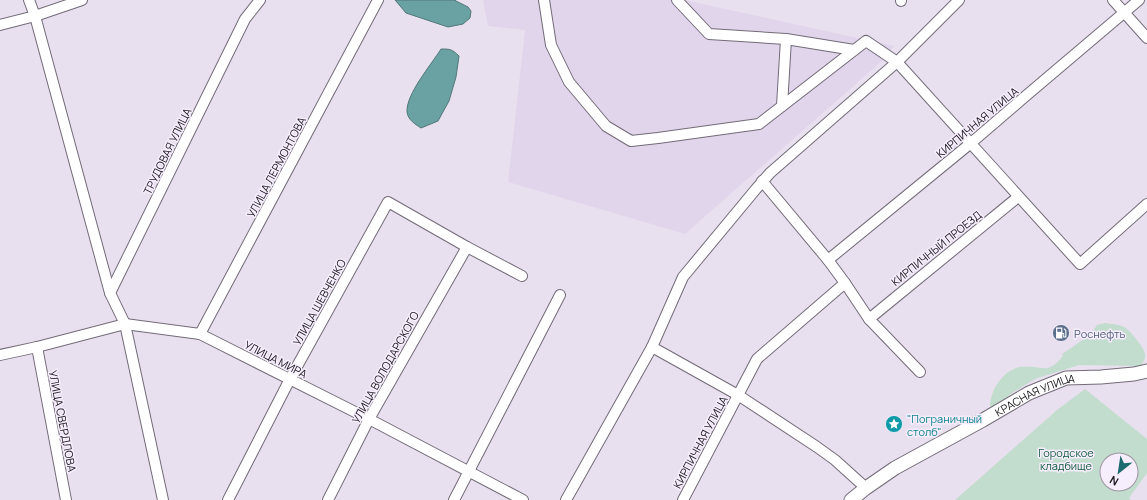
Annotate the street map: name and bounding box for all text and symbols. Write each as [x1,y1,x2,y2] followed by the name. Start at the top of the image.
[933,83,1021,161] street label: КИРПИЧНАЯ УЛИЦА
[140,105,194,197] street label: ТРУДОВАЯ УЛИЦА
[243,114,309,220] street label: УЛИЦА ЛЕРМОНТОВА
[888,207,984,289] street label: КИРПИЧНЫЙ ПРОЕЗД
[289,256,349,348] street label: УЛИЦА ШЕВЧЕНКО
[348,308,422,426] street label: УЛИЦА ВОЛОДАРСКОГО
[1051,323,1071,343] fuel station icon: Роснефть
[1074,326,1126,341] place label: Роснефть
[242,337,310,381] street label: УЛИЦА МИРА
[46,369,80,473] street label: УЛИЦА СВЕРДЛОВА
[992,370,1075,419] street label: КРАСНАЯ УЛИЦА
[669,393,731,491] street label: КИРПИЧНАЯ УЛИЦА
[907,411,982,439] place label: "Пограничный столб"
[884,414,904,434] place icon: "Пограничный столб"
[1038,445,1094,473] park label: Городское кладбище
[1099,452,1139,492] north arrow
[1106,473,1121,490] text: N

